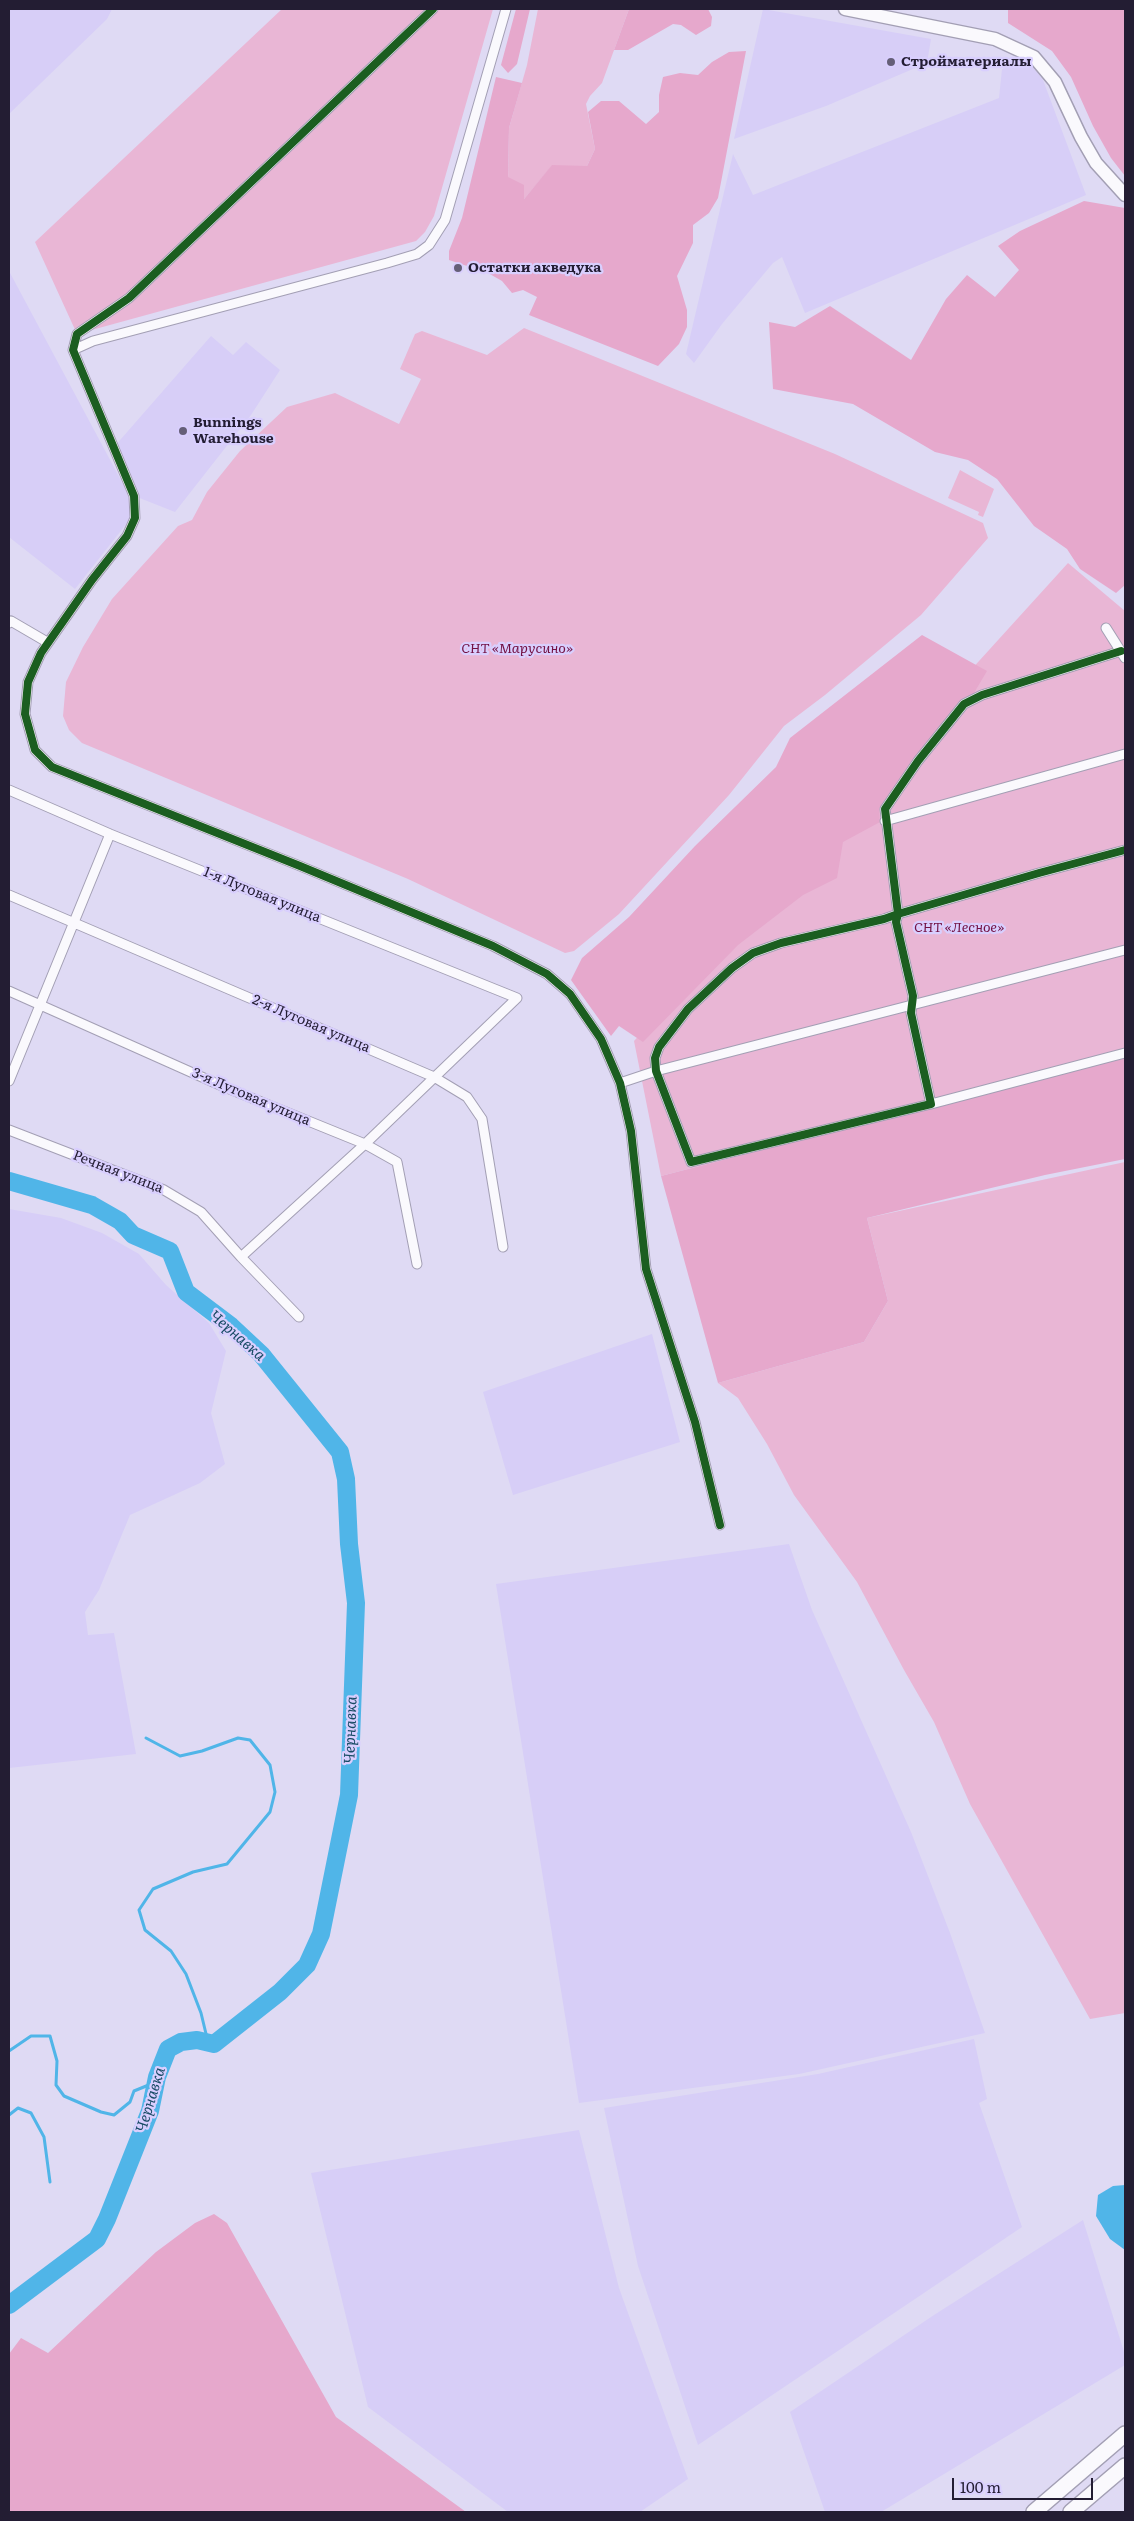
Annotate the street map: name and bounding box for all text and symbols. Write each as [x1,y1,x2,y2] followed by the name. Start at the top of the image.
[901,54,1031,70] place label: Стройматериалы
[885,56,897,68] marker: Стройматериалы
[468,260,601,276] place label: Остатки акведука
[452,262,464,274] marker: Остатки акведука
[193,415,274,448] place label: Bunnings Warehouse
[177,425,189,437] marker: Bunnings Warehouse
[461,641,573,657] park label: СНТ «Марусино»
[201,864,323,926] street label: 1-я Луговая улица
[914,920,1004,936] park label: СНТ «Лесное»
[250,992,372,1056] street label: 2-я Луговая улица
[189,1064,313,1130] street label: 3-я Луговая улица
[70,1147,166,1197] street label: Речная улица
[206,1307,268,1365] water label: Чернавка
[341,1696,361,1764] water label: Чернавка
[133,2065,169,2135] water label: Чернавка
[954,2468,1095,2500] scale bar
[960,2475,1001,2498] text: 100 m

